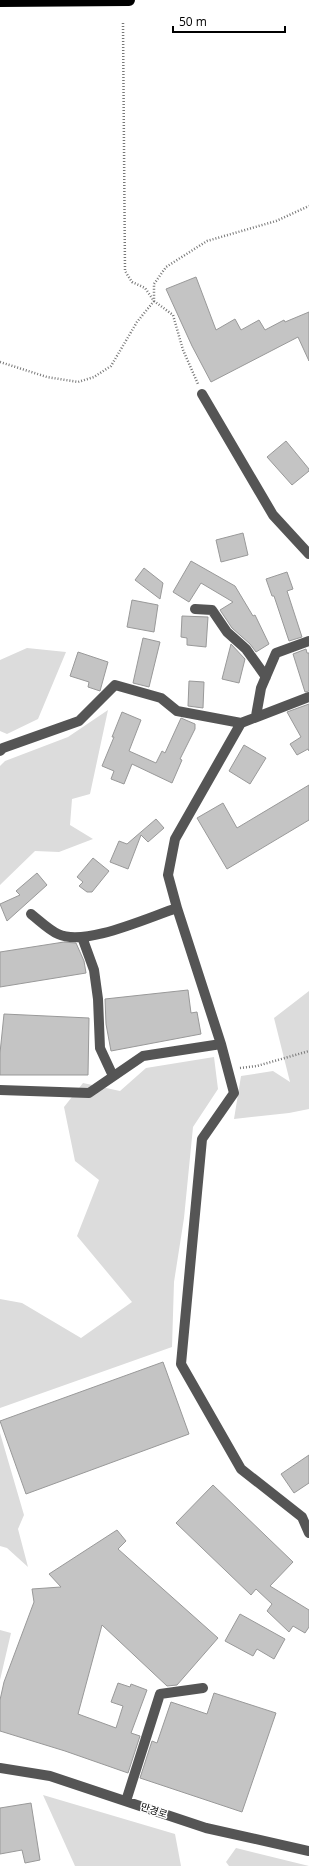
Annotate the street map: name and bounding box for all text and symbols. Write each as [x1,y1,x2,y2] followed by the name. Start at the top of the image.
[173,8,285,34] scale bar
[179,13,207,30] text: 50 m
[139,1799,169,1821] street label: 만경로

